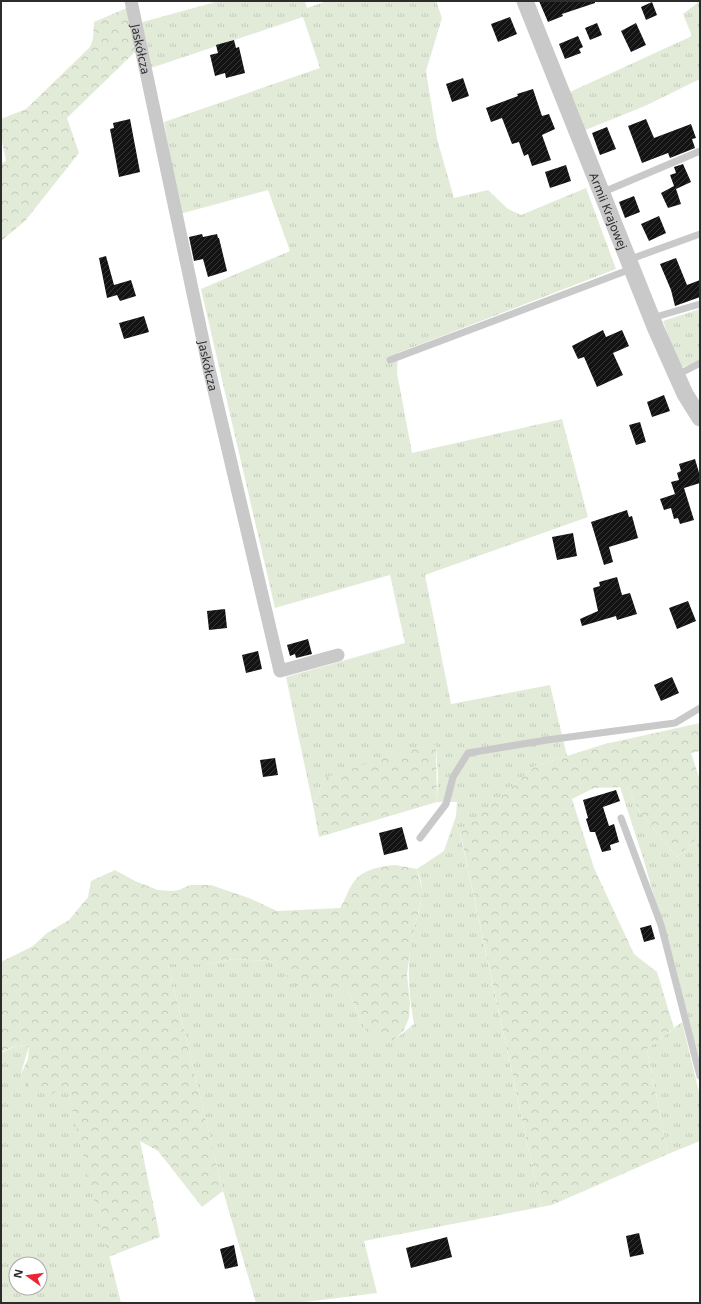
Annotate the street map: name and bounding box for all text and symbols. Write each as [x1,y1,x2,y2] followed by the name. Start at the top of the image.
[127,21,155,75] street label: Jaskółcza
[586,170,632,252] street label: Armii Krajowej
[195,338,222,393] street label: Jaskółcza
[8,1256,48,1296] north arrow
[9,1267,26,1280] text: N

